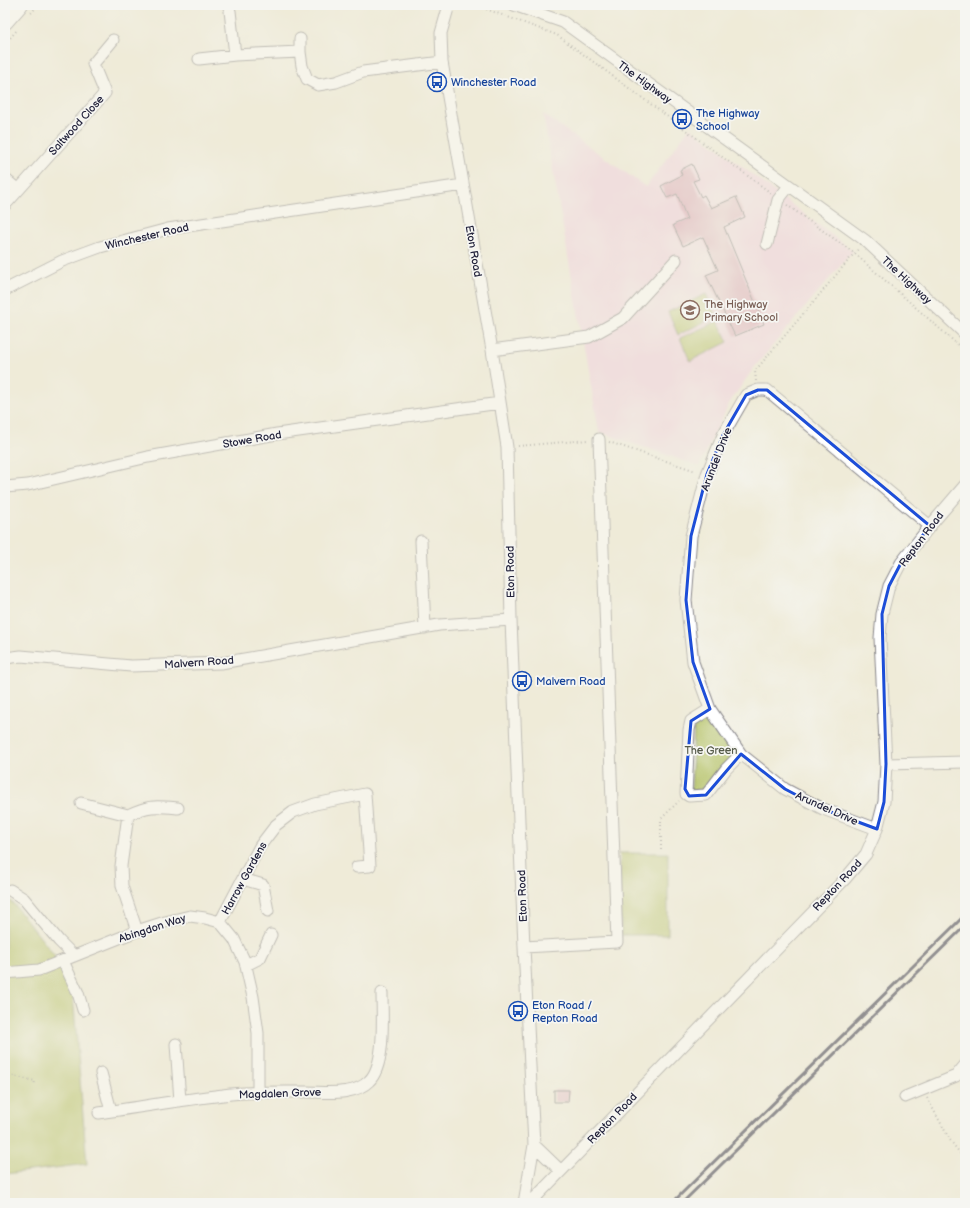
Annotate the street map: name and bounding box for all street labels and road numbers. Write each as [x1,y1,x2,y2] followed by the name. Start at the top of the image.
[615,59,674,106] street label: The Highway
[46,92,107,158] street label: Saltwood Close
[104,221,190,252] street label: Winchester Road
[463,224,484,278] street label: Eton Road
[879,254,934,307] street label: The Highway
[698,425,735,493] street label: Arundel Drive
[222,428,282,451] street label: Stowe Road
[896,509,946,569] street label: Repton Road
[504,546,517,598] street label: Eton Road
[164,654,234,671] street label: Malvern Road
[793,789,861,828] street label: Arundel Drive
[219,839,270,917] street label: Harrow Gardens
[810,857,865,914] street label: Repton Road
[515,870,530,922] street label: Eton Road
[117,911,187,945] street label: Abingdon Way
[239,1086,322,1101] street label: Magdalen Grove
[585,1090,640,1146] street label: Repton Road

